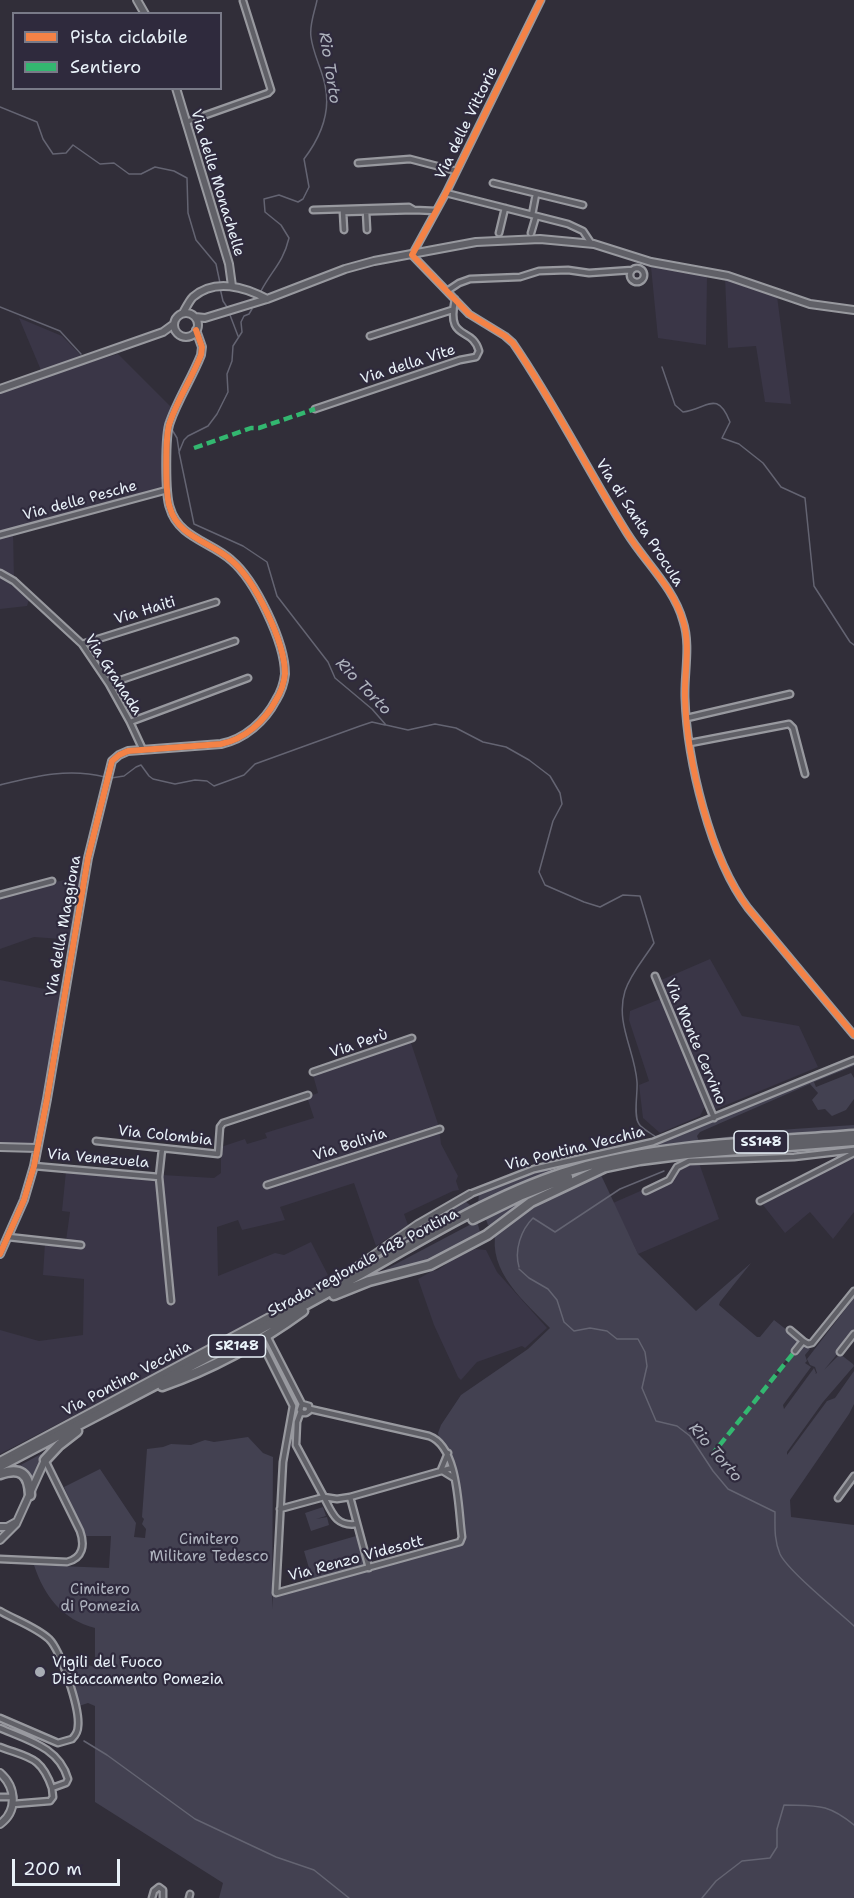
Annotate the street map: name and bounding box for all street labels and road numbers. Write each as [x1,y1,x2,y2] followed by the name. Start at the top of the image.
[432,64,502,182] street label: Via delle Vittorie
[186,107,248,259] street label: Via delle Monachelle
[358,341,458,389] street label: Via della Vite
[591,456,687,590] street label: Via di Santa Procula
[21,477,139,525] street label: Via delle Pesche
[112,593,178,629] street label: Via Haiti
[80,631,146,719] street label: Via Granada
[43,854,85,998] street label: Via della Maggiona
[660,976,730,1108] street label: Via Monte Cervino
[328,1026,390,1062] street label: Via Perù
[117,1122,213,1150] street label: Via Colombia
[503,1123,647,1175] street label: Via Pontina Vecchia
[311,1125,389,1165] street label: Via Bolivia
[734,1131,788,1153] road number: SS148
[46,1146,150,1172] street label: Via Venezuela
[265,1205,461,1321] street label: Strada regionale 148 Pontina
[208,1335,266,1357] road number: SR148
[60,1337,194,1421] street label: Via Pontina Vecchia
[286,1532,426,1586] street label: Via Renzo Videsott

